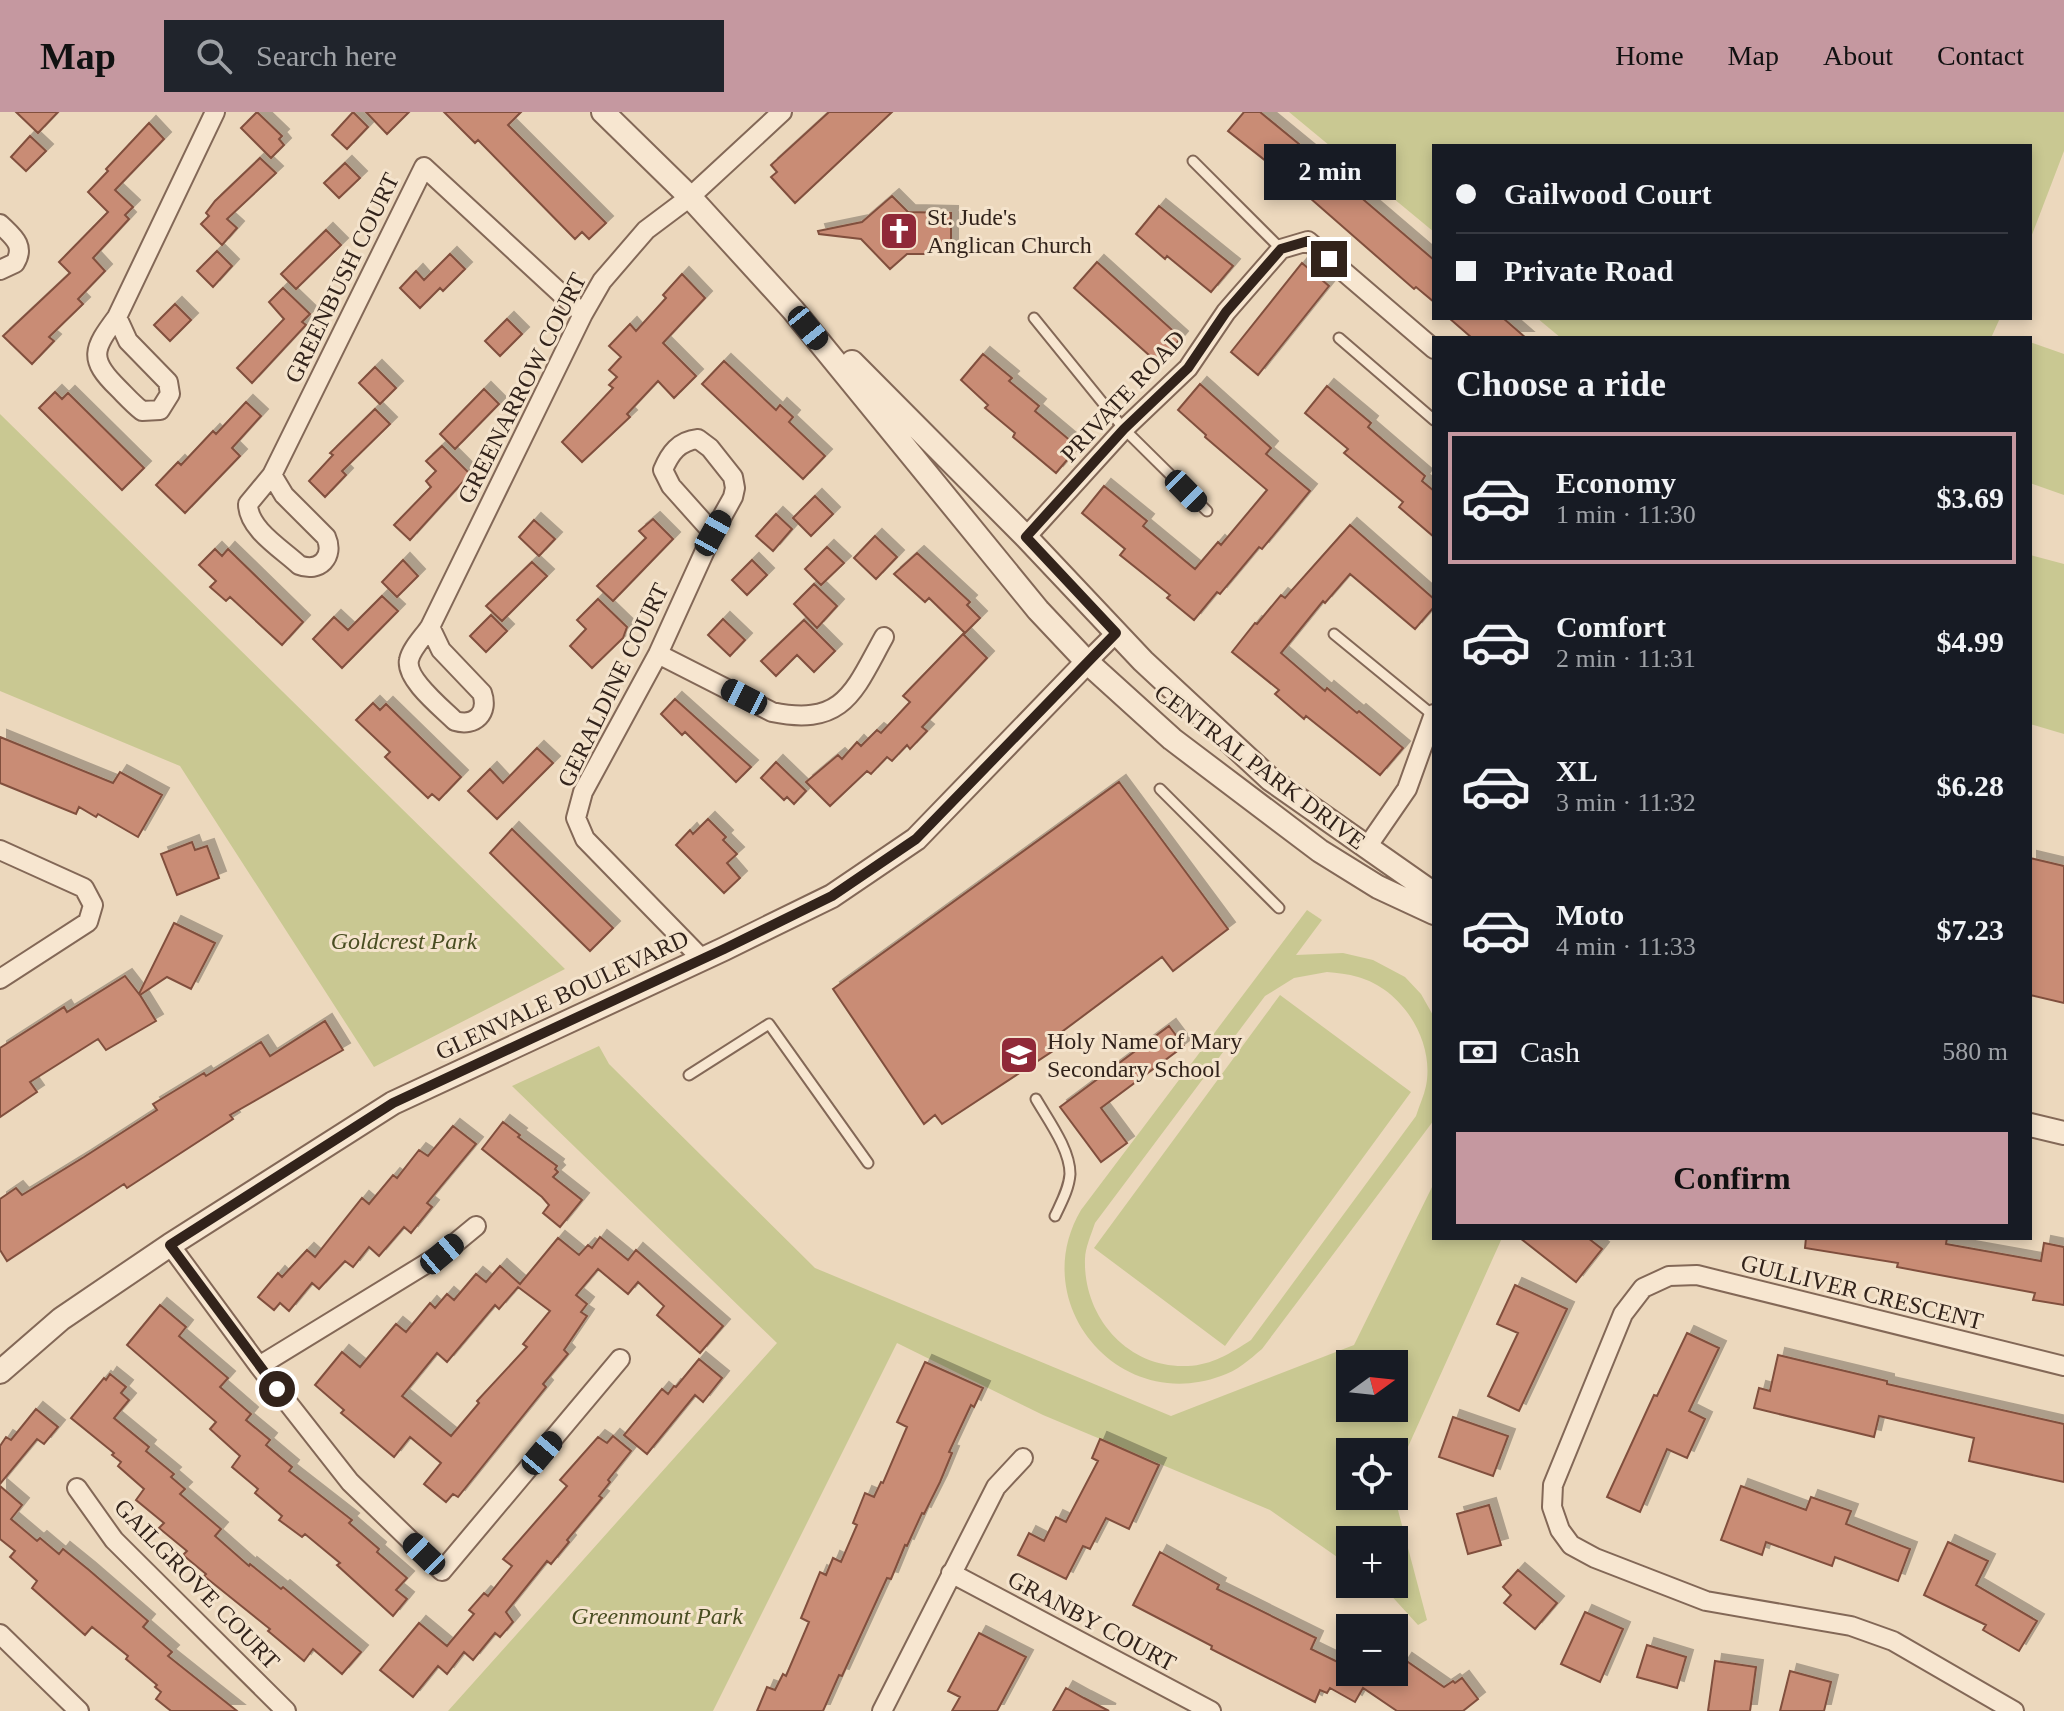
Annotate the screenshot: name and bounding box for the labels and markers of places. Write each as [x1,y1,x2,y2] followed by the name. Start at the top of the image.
[927,204,1092,258] place label: St. Jude's Anglican Church
[878,210,920,252] church icon: St. Jude's Anglican Church
[1047,1028,1242,1082] place label: Holy Name of Mary Secondary School
[998,1034,1040,1076] school or university icon: Holy Name of Mary Secondary School

